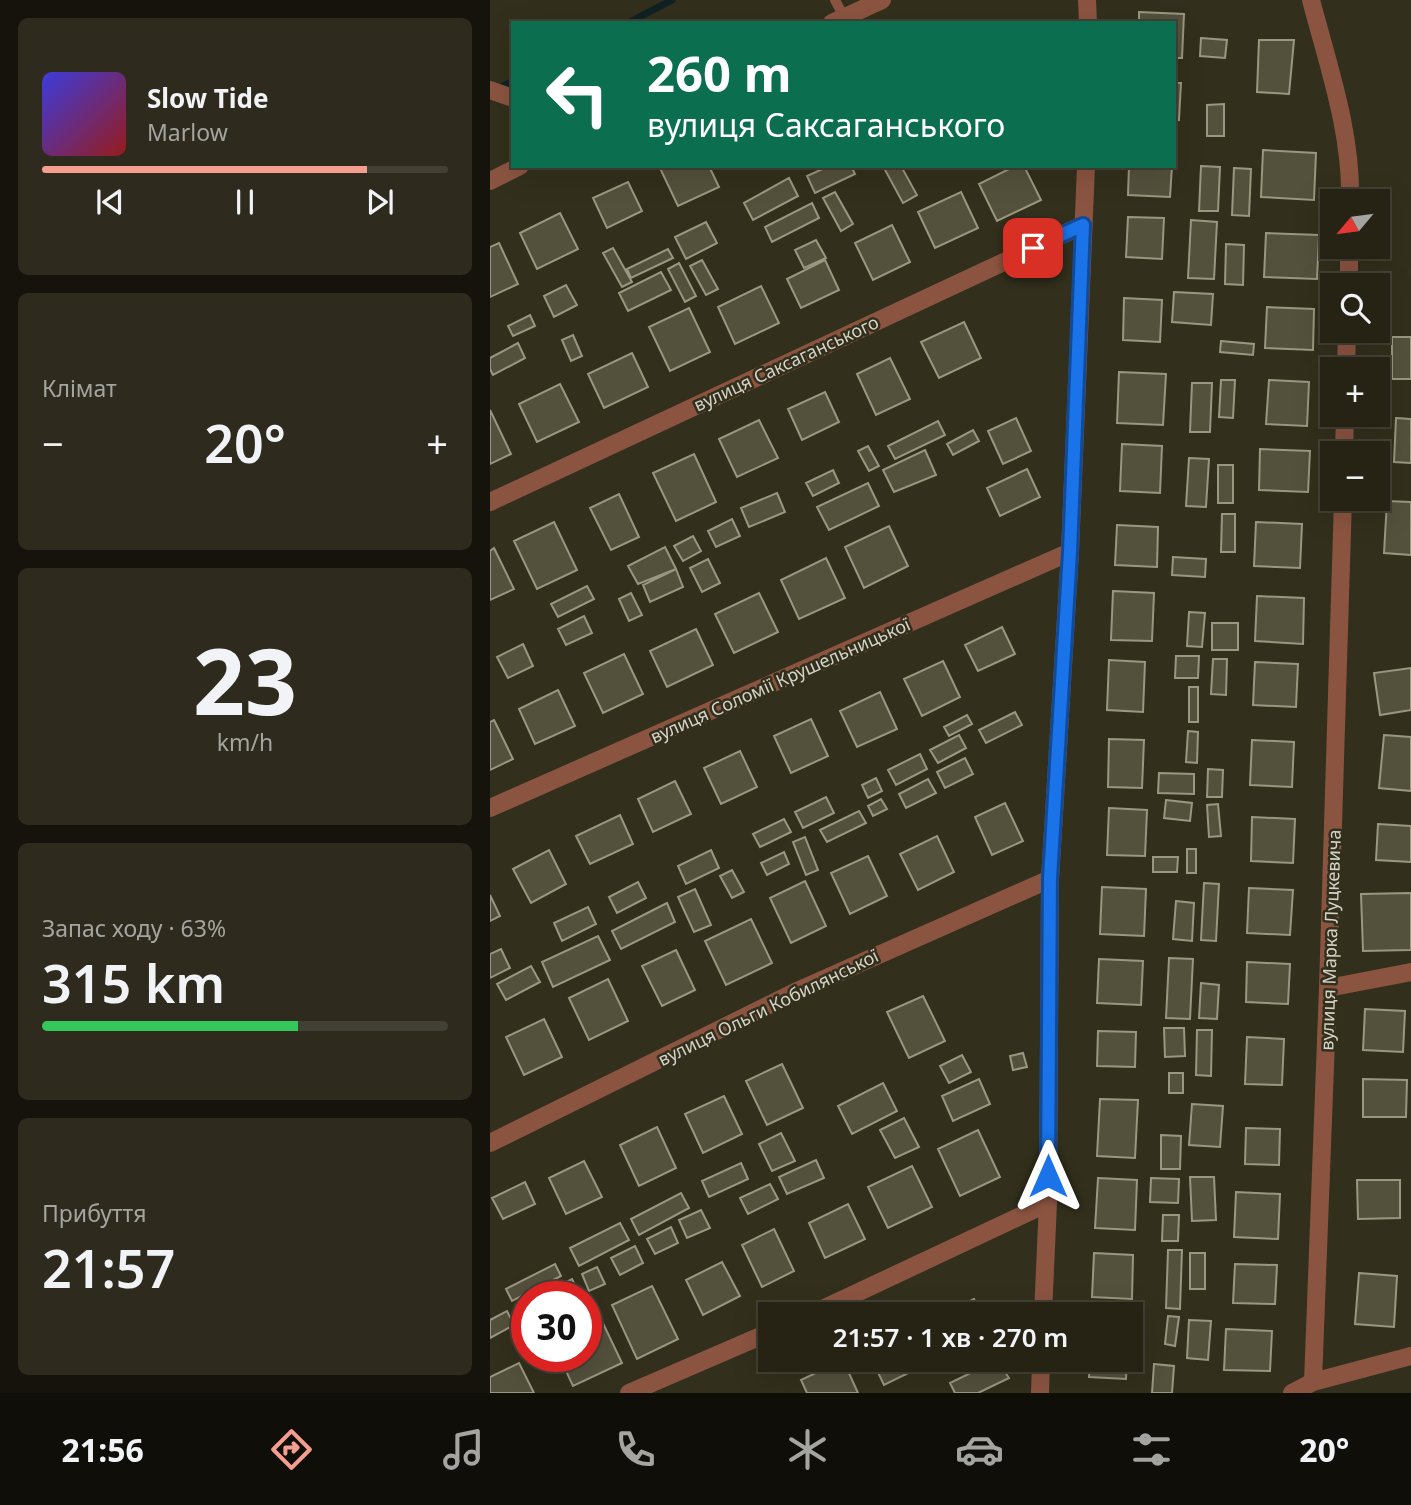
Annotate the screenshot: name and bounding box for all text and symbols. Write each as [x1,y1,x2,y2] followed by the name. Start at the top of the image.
[647,40,792,106] text: 260 m
[532,49,623,140] icon: left
[147,80,269,116] text: Slow Tide
[647,103,1005,146] text: вулиця Саксаганського
[147,116,228,148] text: Marlow
[91,183,129,221] icon: previous
[226,183,264,221] icon: pause
[361,183,399,221] icon: next
[1320,189,1390,259] north arrow
[1320,189,1390,511] map controls
[1003,218,1063,278] pin
[1014,229,1052,267] icon: arrive
[1320,273,1390,343] button: search
[690,310,882,416] street label: вулиця Саксаганського
[1320,357,1390,427] button: +
[42,372,117,404] text: Клімат
[204,407,286,478] text: 20°
[42,417,64,469] text: −
[426,417,448,469] text: +
[1320,441,1390,511] button: −
[646,612,914,748] street label: вулиця Соломії Крушельницької
[193,618,297,742] text: 23
[217,726,273,758] text: km/h
[1314,829,1346,1051] street label: вулиця Марка Луцкевича
[42,912,226,944] text: Запас ходу · 63%
[654,943,883,1071] street label: вулиця Ольги Кобилянської
[42,947,225,1018] text: 315 km
[1011,1139,1085,1213] position arrow
[42,1197,147,1229] text: Прибуття
[42,1232,175,1303] text: 21:57
[511,1281,602,1372] speed limit sign: 30
[833,1319,1068,1355] text: 21:57 · 1 хв · 270 m
[267,1425,316,1474] icon: directions
[439,1425,488,1474] icon: music
[611,1425,660,1474] icon: phone
[783,1425,832,1474] icon: climate
[955,1425,1004,1474] icon: car
[1127,1425,1176,1474] icon: filters
[62,1428,144,1471] text: 21:56
[1299,1428,1349,1471] text: 20°

